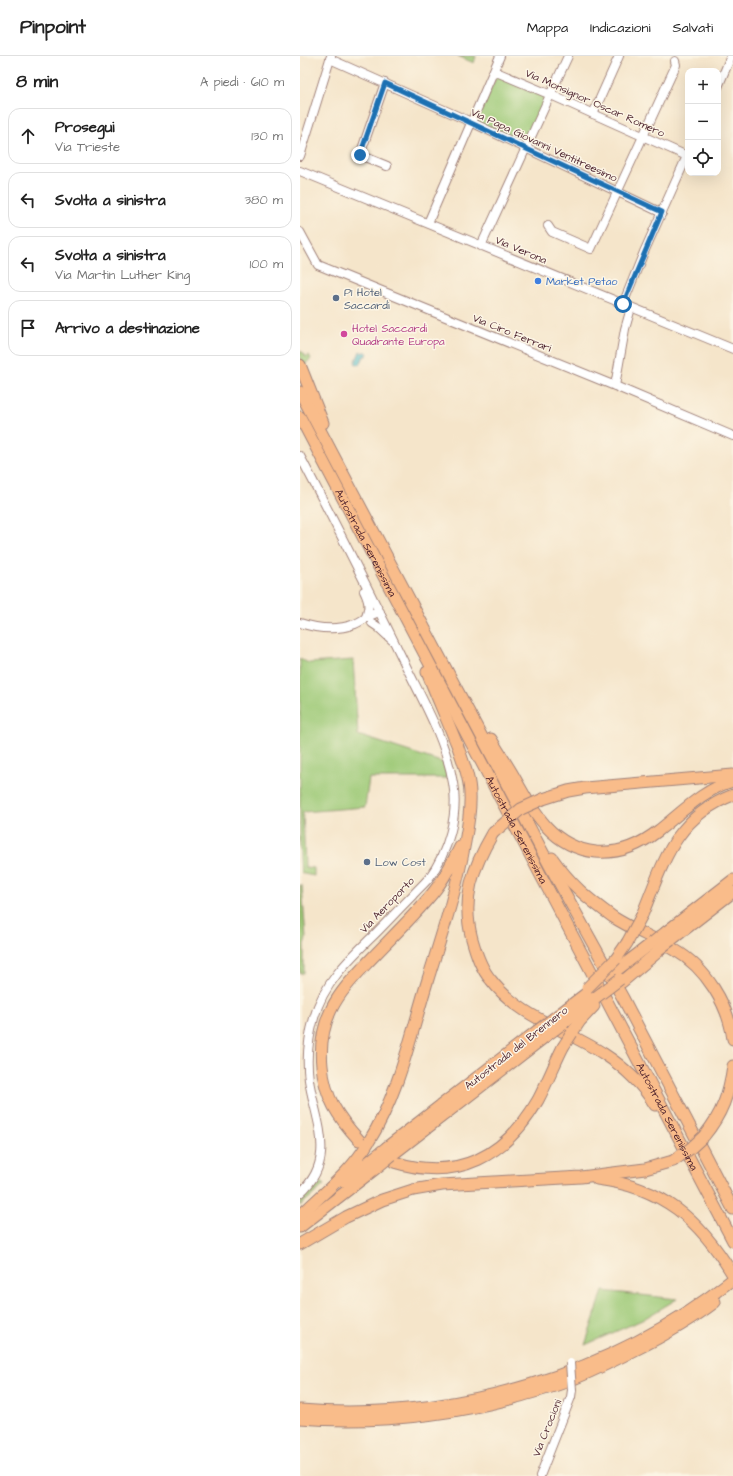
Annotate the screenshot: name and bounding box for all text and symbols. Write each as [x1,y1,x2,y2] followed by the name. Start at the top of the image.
[20,14,86,41] text: Pinpoint
[527,18,568,38] text: Mappa
[590,18,651,38] text: Indicazioni
[673,18,713,38] text: Salvati
[523,65,668,142] street label: Via Monsignor Oscar Romero
[685,68,721,176] map controls
[685,68,721,104] button: +
[16,70,58,94] text: 8 min
[200,73,284,91] text: A piedi · 610 m
[468,104,620,186] street label: Via Papa Giovanni Ventitreesimo
[685,104,721,140] button: −
[55,117,115,138] text: Prosegui
[17,125,39,147] icon: ahead
[251,127,283,145] text: 130 m
[55,138,120,156] text: Via Trieste
[685,140,721,176] button: locate
[351,146,369,164] route end
[17,189,39,211] icon: left
[55,190,166,211] text: Svolta a sinistra
[244,191,283,209] text: 380 m
[493,232,550,268] street label: Via Verona
[55,245,166,266] text: Svolta a sinistra
[17,253,39,275] icon: left
[250,255,283,273] text: 100 m
[55,266,190,284] text: Via Martin Luther King
[546,274,618,289] place label: Market Petao
[533,276,543,286] marker: Market Petao
[344,285,390,313] place label: P1 Hotel Saccardi
[331,293,341,303] marker: P1 Hotel Saccardi
[614,295,632,313] route start
[470,310,554,356] street label: Via Ciro Ferrari
[17,317,39,339] icon: arrive
[55,318,200,339] text: Arrivo a destinazione
[352,321,445,349] place label: Hotel Saccardi Quadrante Europa
[339,329,349,339] marker: Hotel Saccardi Quadrante Europa
[332,486,401,600] street label: Autostrada Serenissima
[482,773,551,886] street label: Autostrada Serenissima
[375,855,427,870] place label: Low Cost
[362,857,372,867] marker: Low Cost
[356,873,418,936] street label: Via Aeroporto
[461,1002,571,1093] street label: Autostrada del Brennero
[633,1060,702,1173] street label: Autostrada Serenissima
[529,1397,565,1459] street label: Via Crocioni

